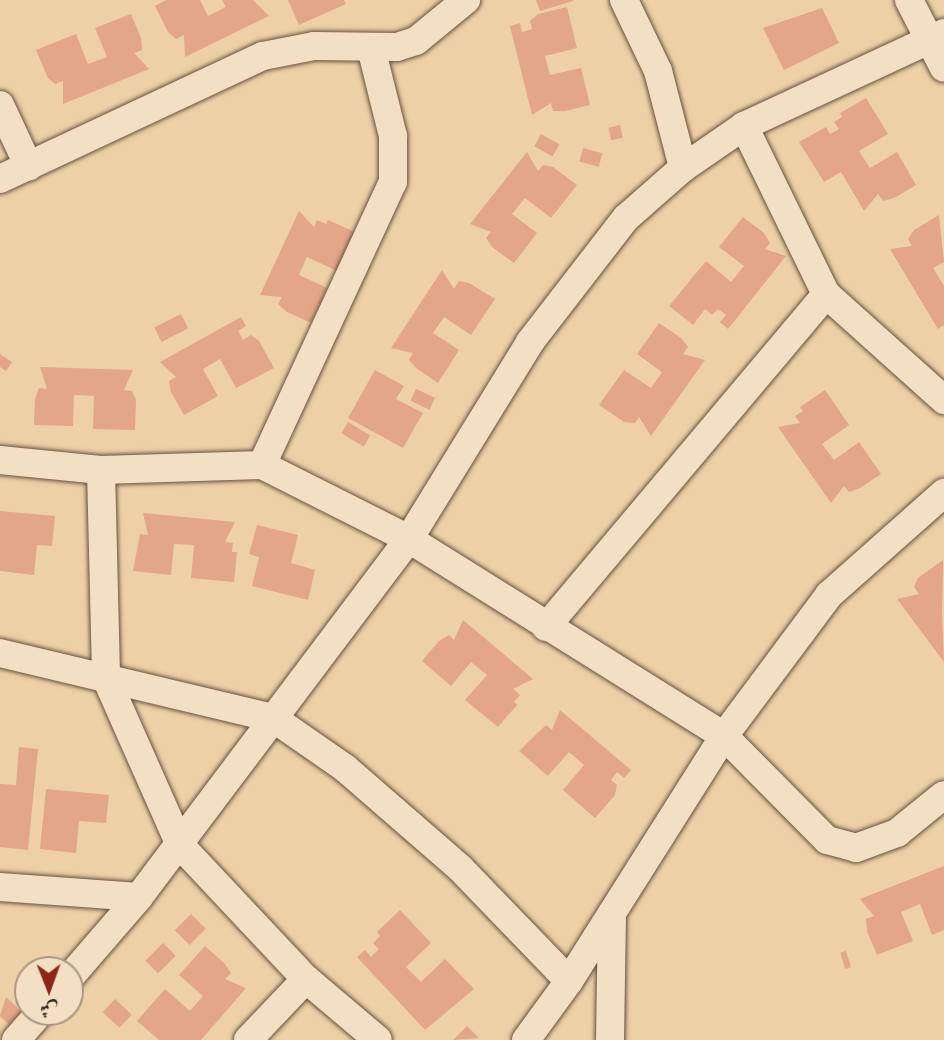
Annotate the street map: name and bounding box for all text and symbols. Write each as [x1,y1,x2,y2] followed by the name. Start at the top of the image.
[14,956,84,1026] north arrow
[40,999,59,1022] text: ش

